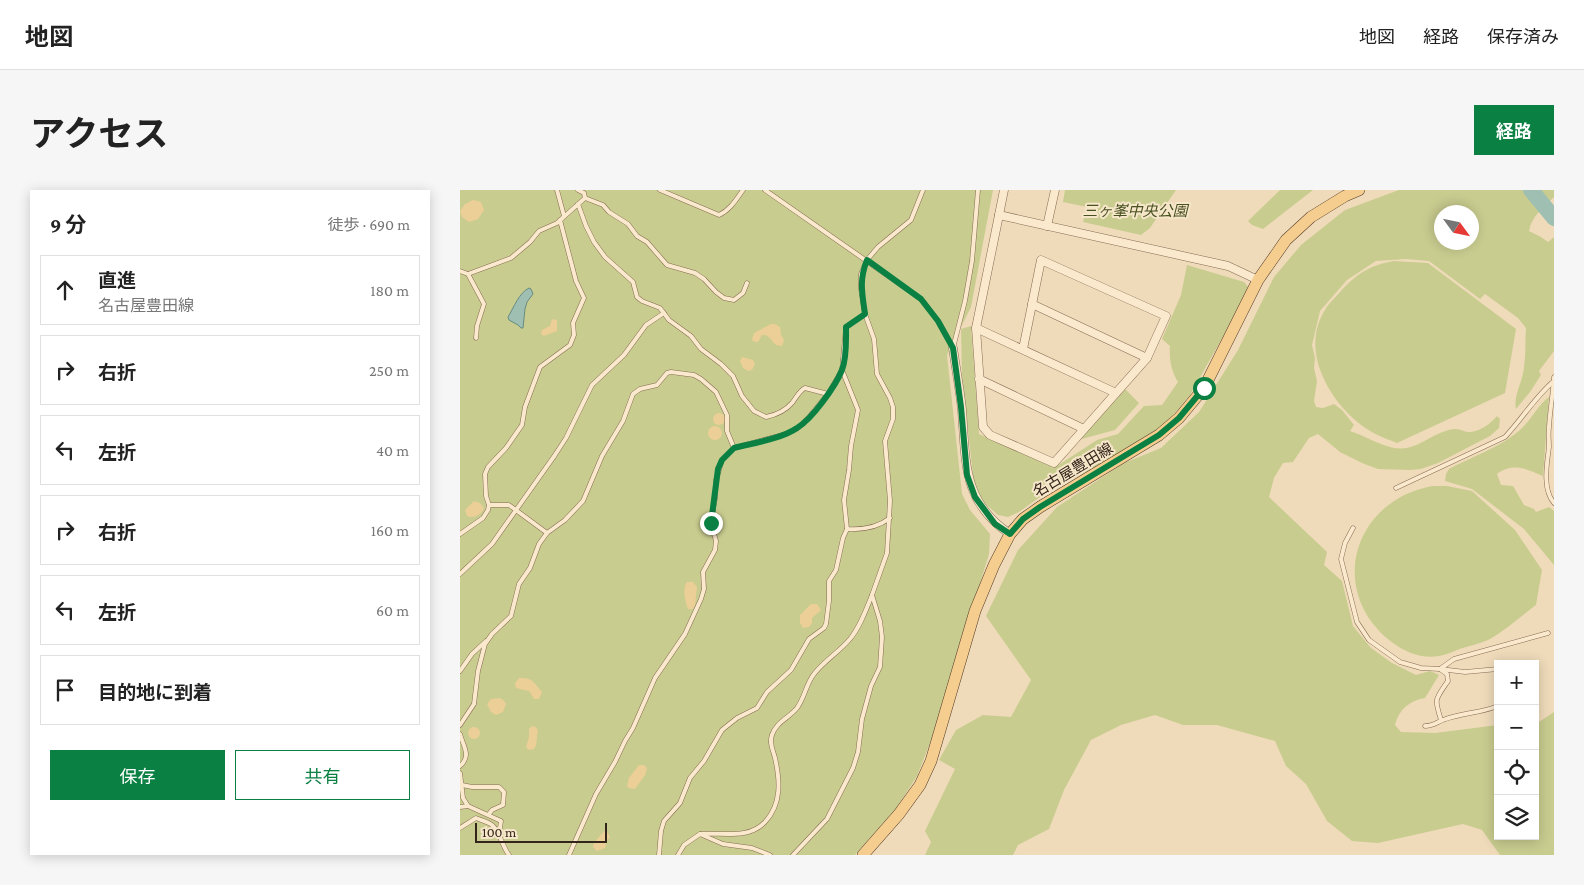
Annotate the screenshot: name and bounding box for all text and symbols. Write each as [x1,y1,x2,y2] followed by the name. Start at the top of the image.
[25,23,73,50] text: 地図
[1359,27,1395,47] text: 地図
[1423,27,1459,47] text: 経路
[1487,27,1559,47] text: 保存済み
[1474,105,1554,155] button: 経路
[30,115,168,154] text: アクセス
[1082,203,1189,219] park label: 三ヶ峯中央公園
[1434,205,1479,250] north arrow
[50,213,87,237] text: 9 分
[327,216,410,233] text: 徒歩 · 690 m
[98,270,136,291] text: 直進
[51,276,79,304] icon: ahead
[370,282,409,299] text: 180 m
[98,297,194,314] text: 名古屋豊田線
[51,356,79,384] icon: right
[98,362,136,383] text: 右折
[369,362,409,379] text: 250 m
[1193,377,1216,400] route start
[51,436,79,464] icon: left
[1030,440,1116,500] street label: 名古屋豊田線
[98,442,136,463] text: 左折
[376,442,409,459] text: 40 m
[700,512,723,535] route end
[51,516,79,544] icon: right
[98,522,136,543] text: 右折
[371,522,409,539] text: 160 m
[51,596,79,624] icon: left
[98,602,136,623] text: 左折
[376,602,409,619] text: 60 m
[1494,660,1539,840] map controls
[1494,660,1539,705] button: +
[51,676,79,704] icon: arrive
[98,682,212,703] text: 目的地に到着
[1494,705,1539,750] button: −
[50,750,225,800] button: 保存
[235,750,410,800] button: 共有
[1494,750,1539,795] button: locate
[1494,795,1539,840] button: layers
[475,820,608,843] scale bar
[482,824,516,840] text: 100 m

